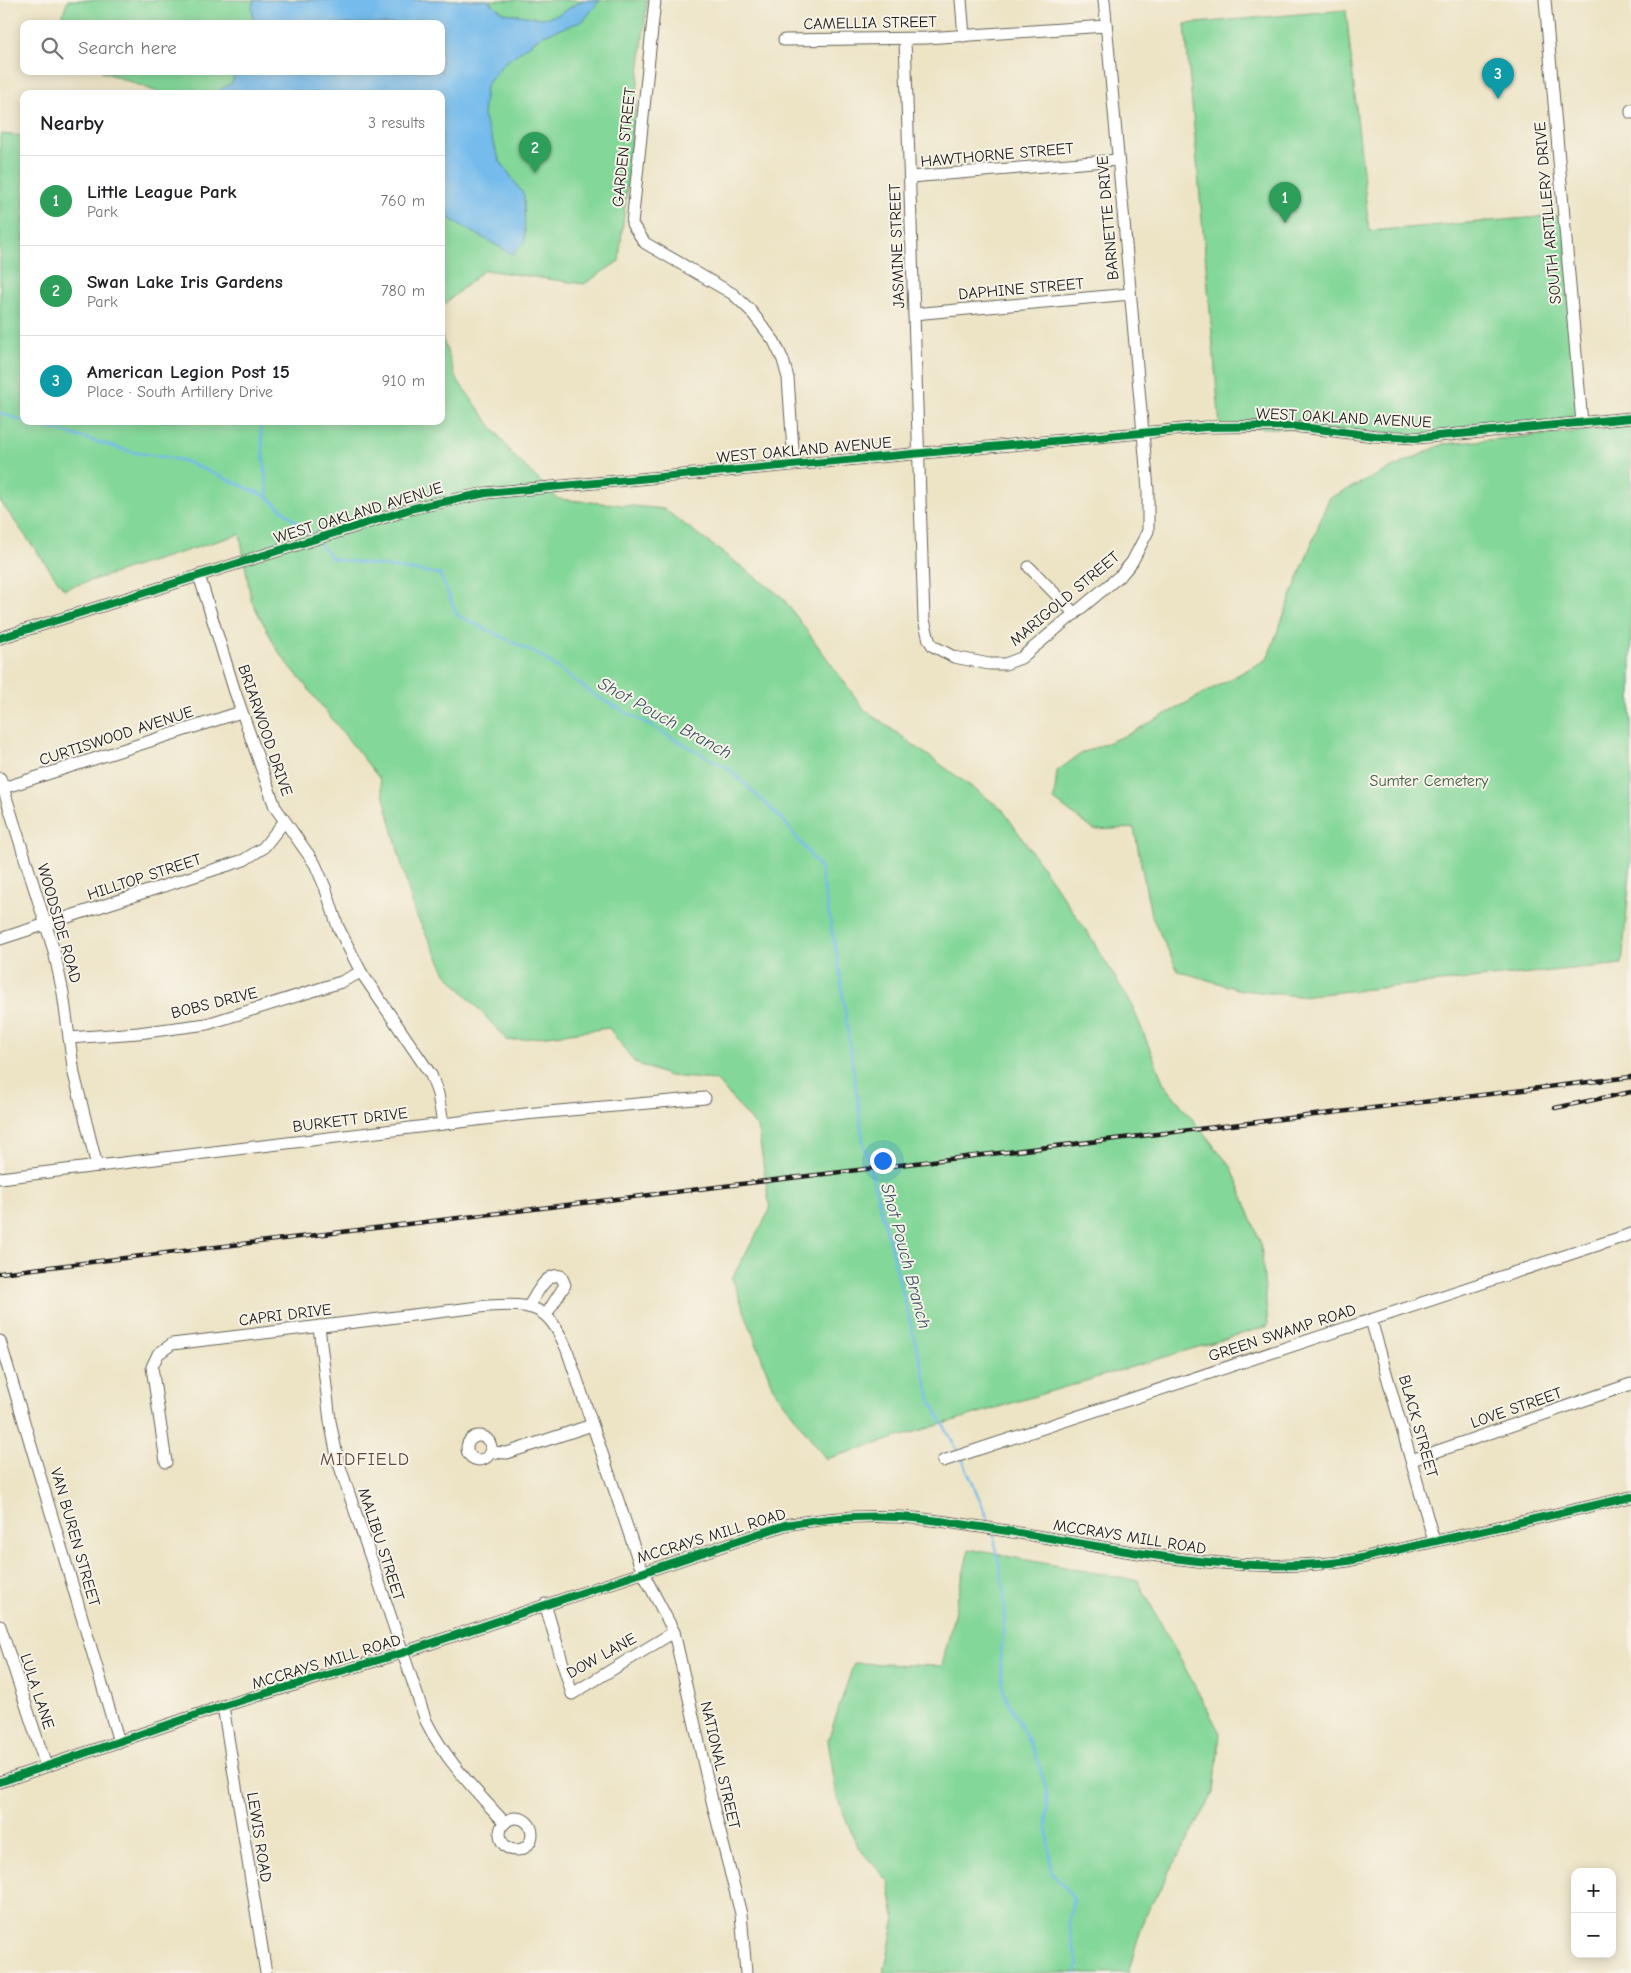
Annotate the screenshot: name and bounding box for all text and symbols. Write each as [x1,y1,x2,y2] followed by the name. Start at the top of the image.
[803,13,938,33] street label: CAMELLIA STREET
[20,20,445,75] search box
[38,34,66,62] icon: search
[78,37,177,59] text: Search here
[1482,58,1514,99] pin: 3
[609,86,639,208] street label: GARDEN STREET
[40,111,104,135] text: Nearby
[368,114,425,132] text: 3 results
[1531,121,1565,305] street label: SOUTH ARTILLERY DRIVE
[519,132,551,173] pin: 2
[920,139,1075,171] street label: HAWTHORNE STREET
[1094,154,1122,281] street label: BARNETTE DRIVE
[87,181,237,203] text: Little League Park
[1269,182,1301,223] pin: 1
[886,183,908,309] street label: JASMINE STREET
[53,192,59,210] text: 1
[381,192,425,210] text: 760 m
[87,203,118,221] text: Park
[87,271,283,293] text: Swan Lake Iris Gardens
[958,274,1085,303] street label: DAPHINE STREET
[52,282,60,300] text: 2
[381,282,425,300] text: 780 m
[87,293,118,311] text: Park
[87,361,290,383] text: American Legion Post 15
[52,372,60,390] text: 3
[382,372,425,390] text: 910 m
[87,383,273,401] text: Place · South Artillery Drive
[1256,404,1433,432] street label: WEST OAKLAND AVENUE
[716,433,893,467] street label: WEST OAKLAND AVENUE
[272,479,445,547] street label: WEST OAKLAND AVENUE
[1006,547,1124,650] street label: MARIGOLD STREET
[234,662,296,799] street label: BRIARWOOD DRIVE
[594,673,735,764] water label: Shot Pouch Branch
[37,702,196,769] street label: CURTISWOOD AVENUE
[1370,772,1489,790] park label: Sumter Cemetery
[85,850,204,904] street label: HILLTOP STREET
[33,862,85,985] street label: WOODSIDE ROAD
[169,983,260,1022] street label: BOBS DRIVE
[292,1104,409,1136] street label: BURKETT DRIVE
[870,1148,896,1174] your location
[876,1181,935,1331] water label: Shot Pouch Branch
[238,1300,333,1330] street label: CAPRI DRIVE
[1206,1301,1358,1365] street label: GREEN SWAMP ROAD
[1395,1373,1441,1480] street label: BLACK STREET
[1468,1384,1565,1432] street label: LOVE STREET
[320,1449,410,1470] district label: MIDFIELD
[47,1466,104,1609] street label: VAN BUREN STREET
[354,1486,408,1604] street label: MALIBU STREET
[635,1505,788,1567] street label: MCCRAYS MILL ROAD
[1052,1516,1208,1558] street label: MCCRAYS MILL ROAD
[564,1629,640,1682] street label: DOW LANE
[250,1631,403,1693] street label: MCCRAYS MILL ROAD
[16,1651,58,1732] street label: LULA LANE
[697,1700,744,1832] street label: NATIONAL STREET
[243,1791,275,1884] street label: LEWIS ROAD
[1571,1868,1616,1958] map controls
[1571,1868,1616,1913] button: +
[1571,1913,1616,1958] button: −

